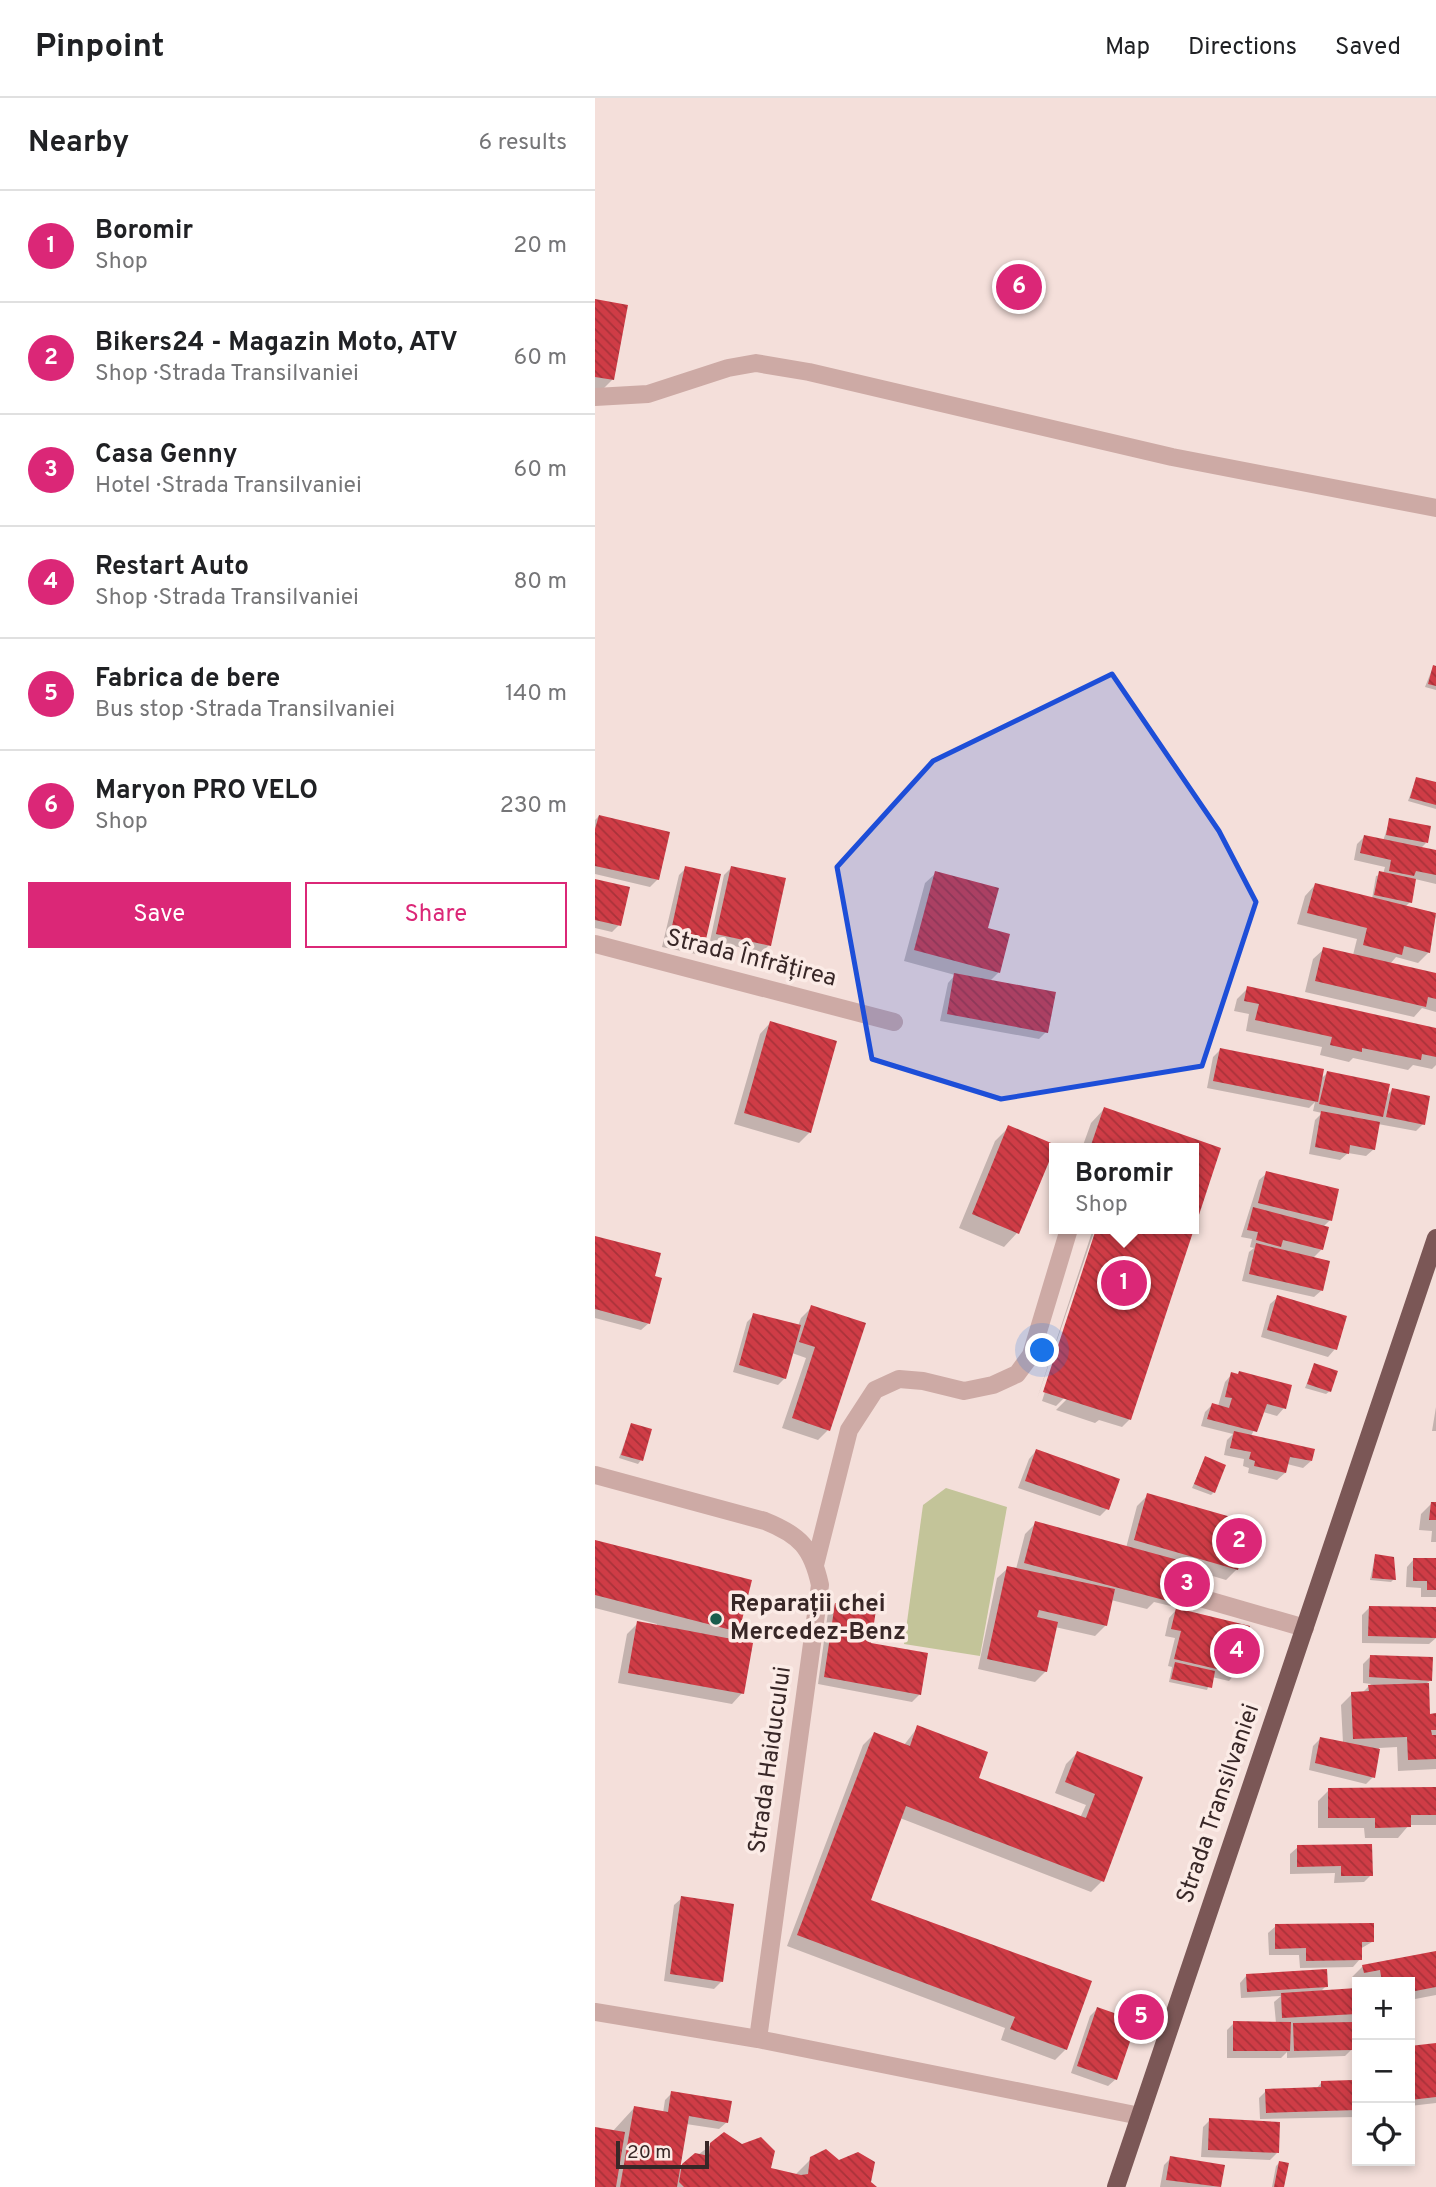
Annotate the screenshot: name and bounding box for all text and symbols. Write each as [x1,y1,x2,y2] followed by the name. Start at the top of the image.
[35,27,164,69] text: Pinpoint
[1105,33,1150,63] text: Map
[1188,33,1297,63] text: Directions
[1335,33,1401,63] text: Saved
[28,125,129,162] text: Nearby
[479,129,567,158] text: 6 results
[95,215,193,248] text: Boromir
[46,232,56,261] text: 1
[513,232,567,261] text: 20 m
[95,248,148,277] text: Shop
[996,261,1042,313] pin: 6
[95,327,458,360] text: Bikers24 - Magazin Moto, ATV
[44,344,58,373] text: 2
[514,344,567,373] text: 60 m
[95,360,359,389] text: Shop · Strada Transilvaniei
[95,439,237,472] text: Casa Genny
[44,456,58,485] text: 3
[514,456,567,485] text: 60 m
[95,472,362,501] text: Hotel · Strada Transilvaniei
[95,551,249,584] text: Restart Auto
[44,568,58,597] text: 4
[514,568,567,597] text: 80 m
[95,584,359,613] text: Shop · Strada Transilvaniei
[95,663,280,696] text: Fabrica de bere
[44,680,58,709] text: 5
[505,680,567,709] text: 140 m
[95,696,395,725] text: Bus stop · Strada Transilvaniei
[95,775,318,808] text: Maryon PRO VELO
[44,792,58,821] text: 6
[500,792,567,821] text: 230 m
[95,808,148,837] text: Shop
[28,882,291,948] button: Save
[305,882,567,948] button: Share
[663,921,840,995] street label: Strada Înfrățirea
[1049,1143,1199,1234] popup
[1075,1158,1173,1191] text: Boromir
[1075,1191,1128,1220] text: Shop
[1101,1257,1147,1309] pin: 1
[1025,1333,1059,1367] your location
[1216,1515,1262,1567] pin: 2
[1164,1558,1210,1610] pin: 3
[730,1590,906,1648] place label: Reparații chei Mercedez-Benz
[708,1611,724,1627] marker: Reparații chei Mercedez-Benz
[1214,1625,1260,1677] pin: 4
[743,1664,799,1856] street label: Strada Haiducului
[1171,1700,1267,1908] street label: Strada Transilvaniei
[1352,1977,1415,2166] map controls
[1352,1977,1415,2040] button: +
[1118,1991,1164,2043] pin: 5
[1352,2040,1415,2103] button: −
[1352,2103,1415,2166] button: locate
[616,2138,709,2170] scale bar
[627,2141,671,2165] text: 20 m

